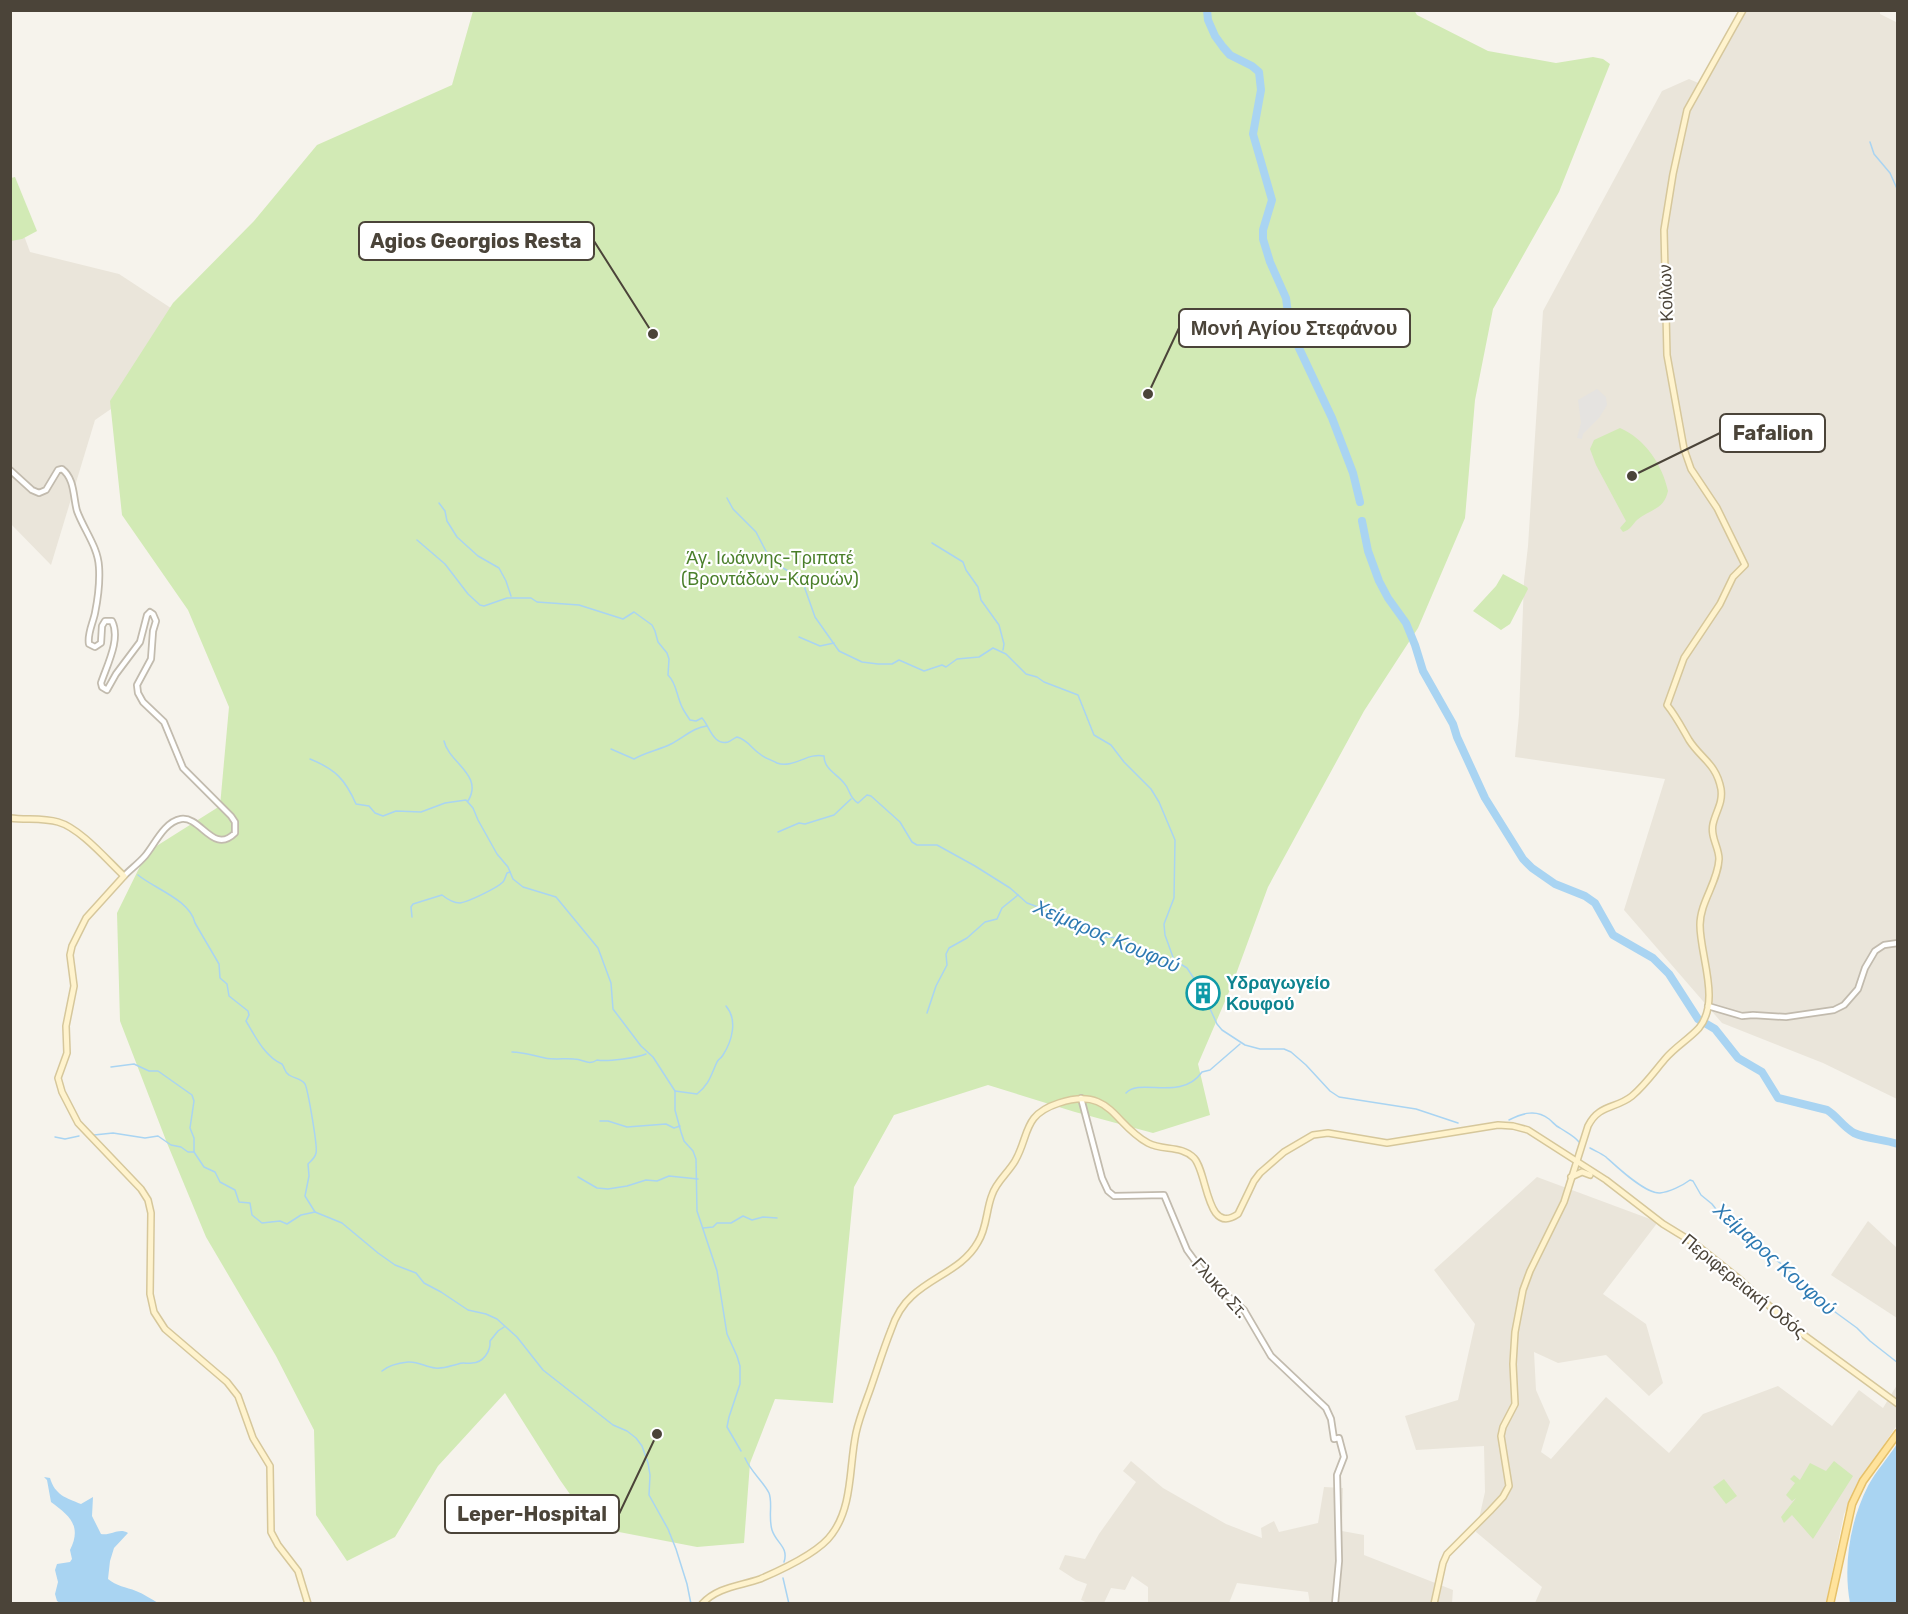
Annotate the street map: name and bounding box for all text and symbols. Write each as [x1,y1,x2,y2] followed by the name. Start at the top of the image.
[359,222,594,260] callout: Agios Georgios Resta
[370,229,582,253] text: Agios Georgios Resta
[1654,264,1678,322] street label: Κοίλων
[1179,309,1410,347] callout: Μονή Αγίου Στεφάνου
[1191,316,1397,340] text: Μονή Αγίου Στεφάνου
[1720,414,1825,452] callout: Fafalion
[1733,421,1813,445] text: Fafalion
[681,547,859,590] park label: Άγ. Ιωάννης-Τριπατέ (Βροντάδων-Καρυών)
[1029,894,1184,978] water label: Χείμαρος Κουφού
[1226,972,1330,1015] place label: Υδραγωγείο Κουφού
[1185,975,1221,1011] building icon: Υδραγωγείο Κουφού
[1708,1197,1841,1320] water label: Χείμαρος Κουφού
[1677,1229,1811,1343] street label: Περιφερειακή Οδός
[1187,1253,1253,1323] street label: Γλυκα Στ.
[445,1495,619,1533] callout: Leper-Hospital
[457,1502,607,1526] text: Leper-Hospital

